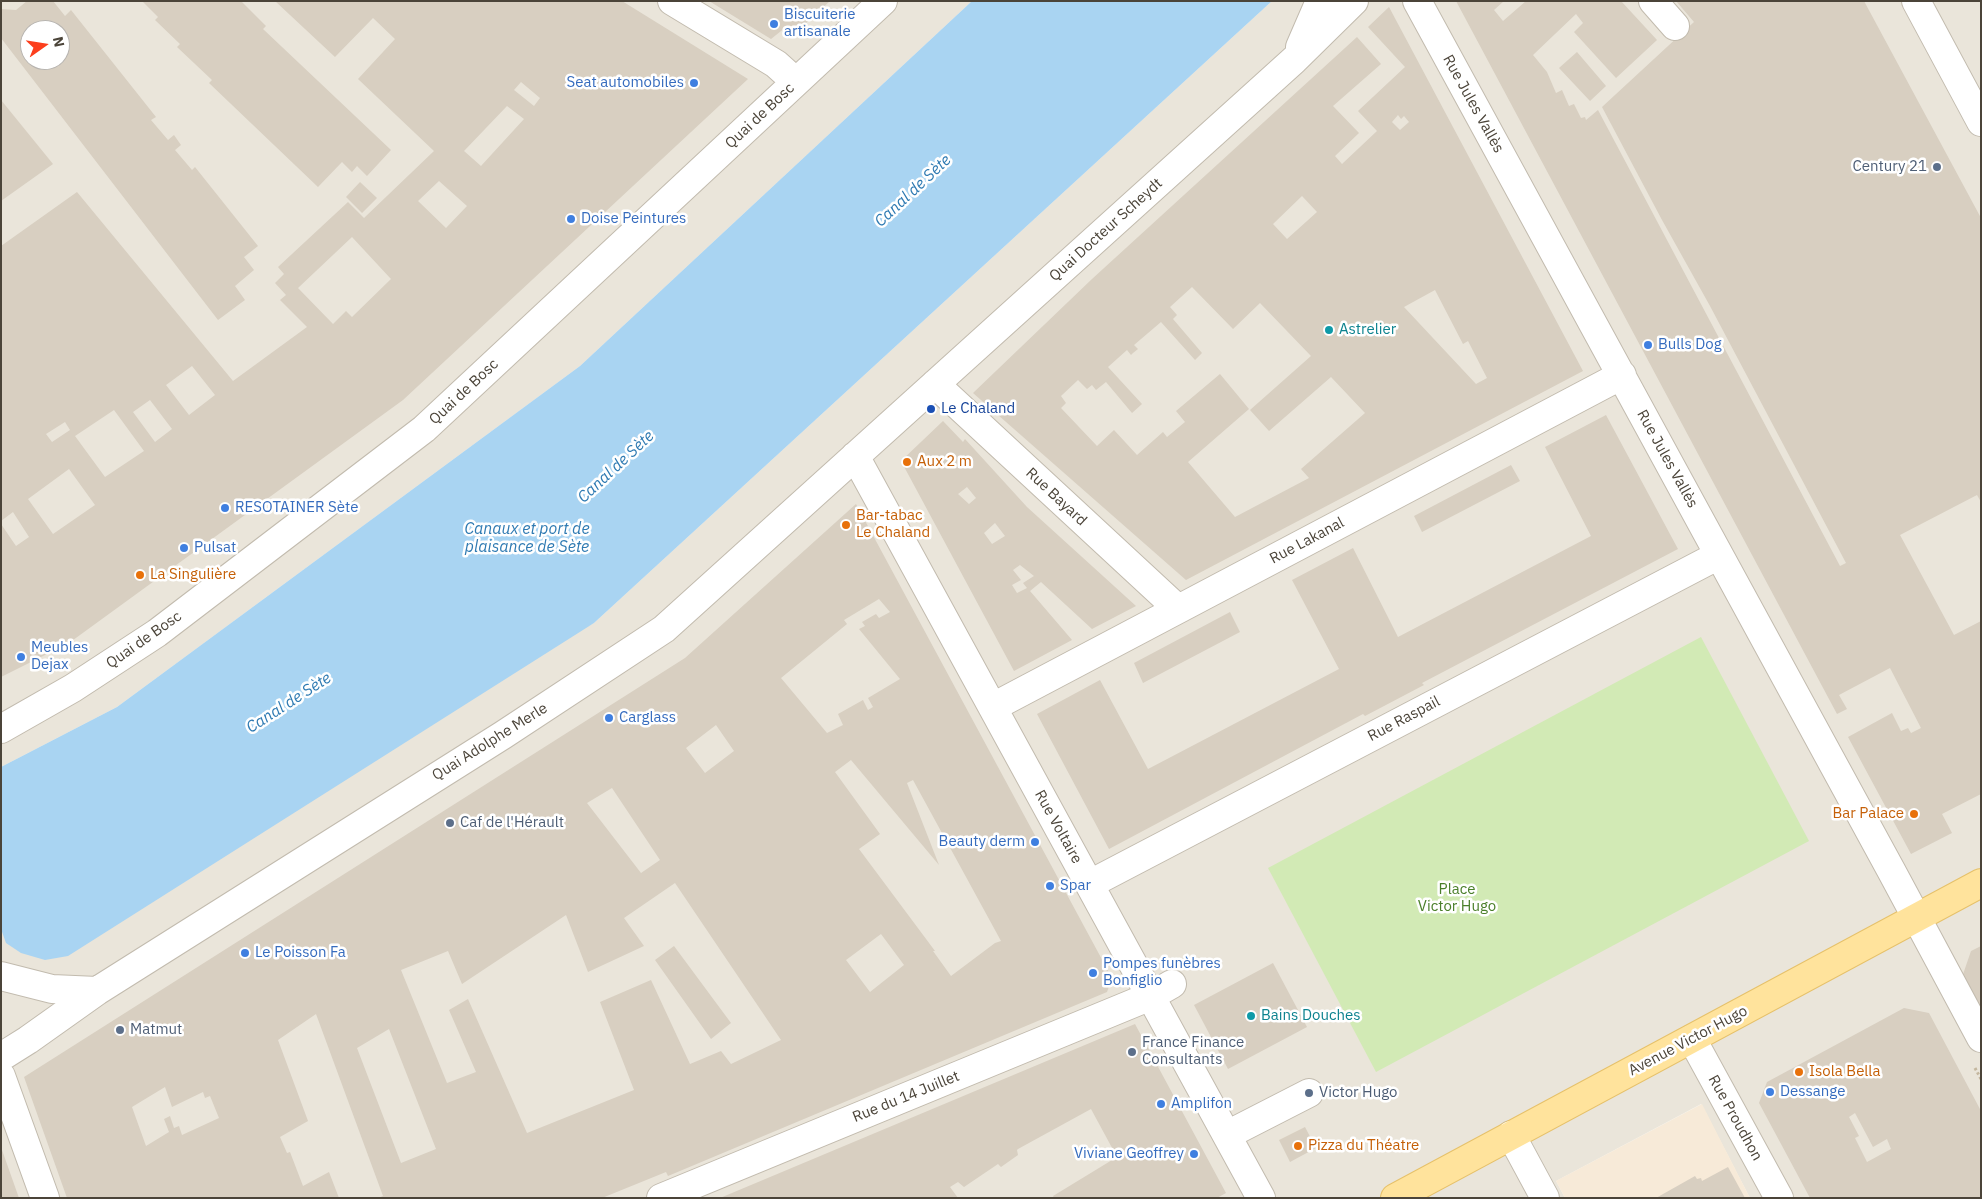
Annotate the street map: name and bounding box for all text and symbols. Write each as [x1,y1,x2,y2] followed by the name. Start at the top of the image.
[784,6,856,41] place label: Biscuiterie artisanale
[768,18,780,30] marker: Biscuiterie artisanale
[20,20,70,70] north arrow
[49,35,69,49] text: N
[1439,52,1507,156] street label: Rue Jules Vallès
[567,74,684,92] place label: Seat automobiles
[688,77,700,89] marker: Seat automobiles
[722,79,798,153] street label: Quai de Bosc
[871,151,955,231] water label: Canal de Sète
[1852,158,1927,176] place label: Century 21
[1931,161,1943,173] marker: Century 21
[1046,175,1166,285] street label: Quai Docteur Scheydt
[581,210,686,228] place label: Doise Peintures
[565,213,577,225] marker: Doise Peintures
[1339,321,1396,339] place label: Astrelier
[1323,324,1335,336] marker: Astrelier
[1658,336,1722,354] place label: Bulls Dog
[1642,339,1654,351] marker: Bulls Dog
[426,355,502,429] street label: Quai de Bosc
[941,400,1015,418] place label: Le Chaland
[925,403,937,415] marker: Le Chaland
[1633,407,1701,511] street label: Rue Jules Vallès
[574,427,658,507] water label: Canal de Sète
[917,453,972,471] place label: Aux 2 m
[901,456,913,468] marker: Aux 2 m
[1022,464,1090,530] street label: Rue Bayard
[235,499,358,517] place label: RESOTAINER Sète
[219,502,231,514] marker: RESOTAINER Sète
[856,507,930,542] place label: Bar-tabac Le Chaland
[1267,514,1347,568] street label: Rue Lakanal
[464,519,590,557] water label: Canaux et port de plaisance de Sète
[840,519,852,531] marker: Bar-tabac Le Chaland
[194,539,236,557] place label: Pulsat
[178,542,190,554] marker: Pulsat
[150,566,236,584] place label: La Singulière
[134,569,146,581] marker: La Singulière
[103,607,185,673] street label: Quai de Bosc
[31,639,88,674] place label: Meubles Dejax
[15,651,27,663] marker: Meubles Dejax
[243,669,335,737] water label: Canal de Sète
[1365,692,1443,746] street label: Rue Raspail
[429,699,551,785] street label: Quai Adolphe Merle
[619,709,676,727] place label: Carglass
[603,712,615,724] marker: Carglass
[1030,787,1086,867] street label: Rue Voltaire
[1832,805,1904,823] place label: Bar Palace
[1908,808,1920,820] marker: Bar Palace
[460,814,564,832] place label: Caf de l'Hérault
[444,817,456,829] marker: Caf de l'Hérault
[939,833,1025,851] place label: Beauty derm
[1029,836,1041,848] marker: Beauty derm
[1060,877,1091,895] place label: Spar
[1044,880,1056,892] marker: Spar
[1418,881,1496,916] park label: Place Victor Hugo
[255,944,346,962] place label: Le Poisson Fa
[239,947,251,959] marker: Le Poisson Fa
[1103,955,1221,990] place label: Pompes funèbres Bonfiglio
[1087,967,1099,979] marker: Pompes funèbres Bonfiglio
[1625,1002,1751,1080] street label: Avenue Victor Hugo
[1261,1007,1361,1025] place label: Bains Douches
[1245,1010,1257,1022] marker: Bains Douches
[130,1021,182,1039] place label: Matmut
[114,1024,126,1036] marker: Matmut
[1142,1034,1244,1069] place label: France Finance Consultants
[1126,1046,1138,1058] marker: France Finance Consultants
[1809,1063,1880,1081] place label: Isola Bella
[1793,1066,1805,1078] marker: Isola Bella
[850,1067,962,1127] street label: Rue du 14 Juillet
[1704,1072,1766,1164] street label: Rue Proudhon
[1780,1083,1845,1101] place label: Dessange
[1319,1084,1397,1102] place label: Victor Hugo
[1764,1086,1776,1098] marker: Dessange
[1303,1087,1315,1099] marker: Victor Hugo
[1171,1095,1232,1113] place label: Amplifon
[1155,1098,1167,1110] marker: Amplifon
[1308,1137,1419,1155] place label: Pizza du Théatre
[1292,1140,1304,1152] marker: Pizza du Théatre
[1074,1145,1184,1163] place label: Viviane Geoffrey
[1188,1148,1200,1160] marker: Viviane Geoffrey

